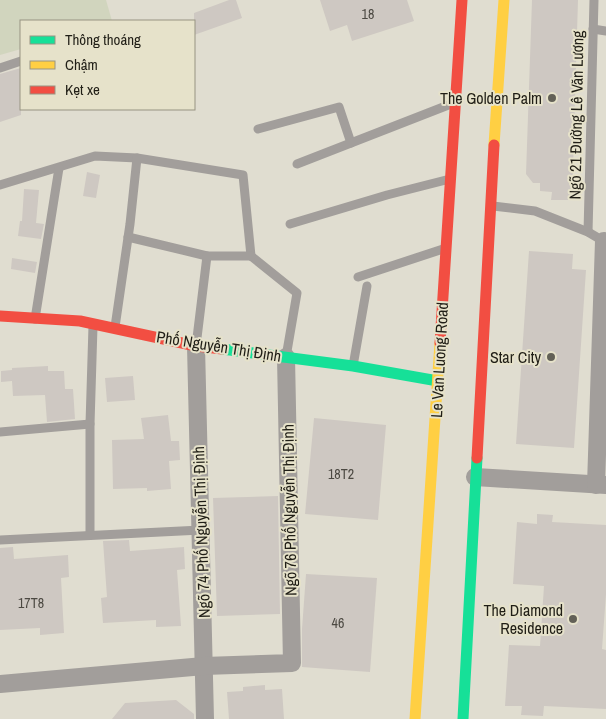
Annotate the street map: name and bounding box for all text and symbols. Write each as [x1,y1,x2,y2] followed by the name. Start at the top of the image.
[362,5,374,23] house number: 18
[20,20,195,110] legend
[65,29,141,50] text: Thông thoáng
[564,30,588,200] street label: Ngõ 21 Đường Lê Văn Lương
[65,54,98,75] text: Chậm
[65,79,100,100] text: Kẹt xe
[440,87,542,109] place label: The Golden Palm
[546,92,558,104] marker: The Golden Palm
[425,302,453,418] street label: Le Van Luong Road
[155,325,283,367] street label: Phố Nguyễn Thị Định
[490,346,541,368] place label: Star City
[545,351,557,363] marker: Star City
[277,424,301,596] street label: Ngõ 76 Phố Nguyễn Thị Định
[187,446,215,618] street label: Ngõ 74 Phố Nguyễn Thị Định
[328,465,354,483] house number: 18T2
[18,594,44,612] house number: 17T8
[484,599,563,639] place label: The Diamond Residence
[567,613,579,625] marker: The Diamond Residence
[332,614,344,632] house number: 46

